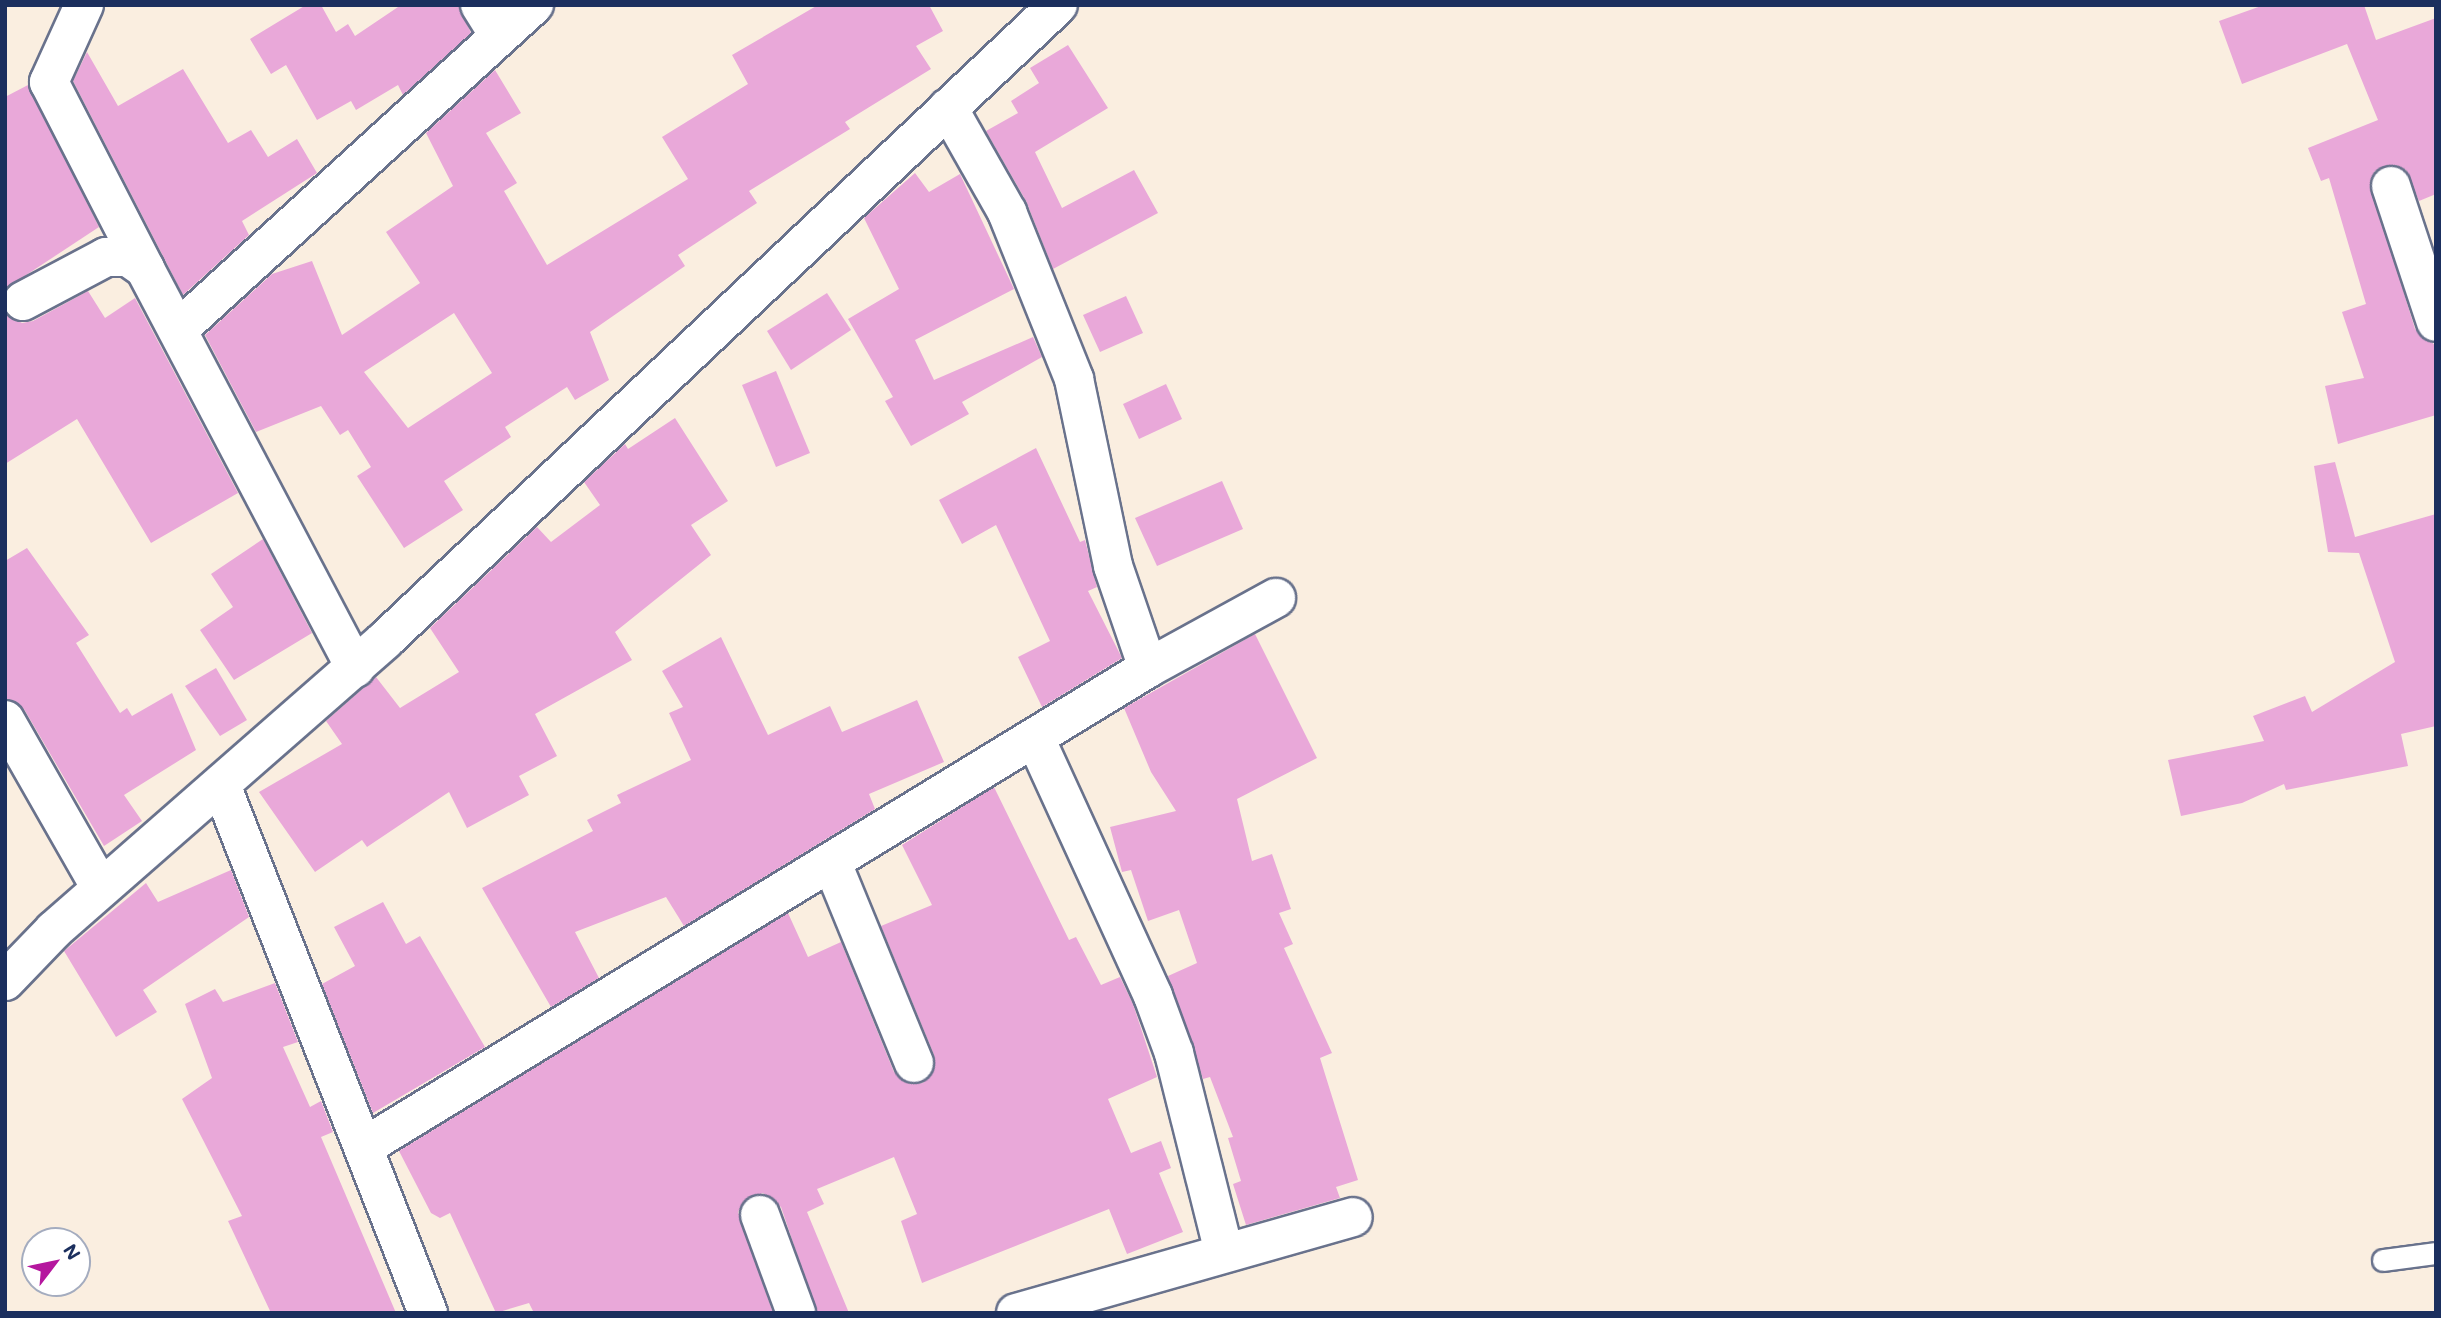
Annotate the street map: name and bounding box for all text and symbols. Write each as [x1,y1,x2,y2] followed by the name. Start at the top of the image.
[21,1227,91,1297] north arrow
[58,1239,87,1264] text: N

